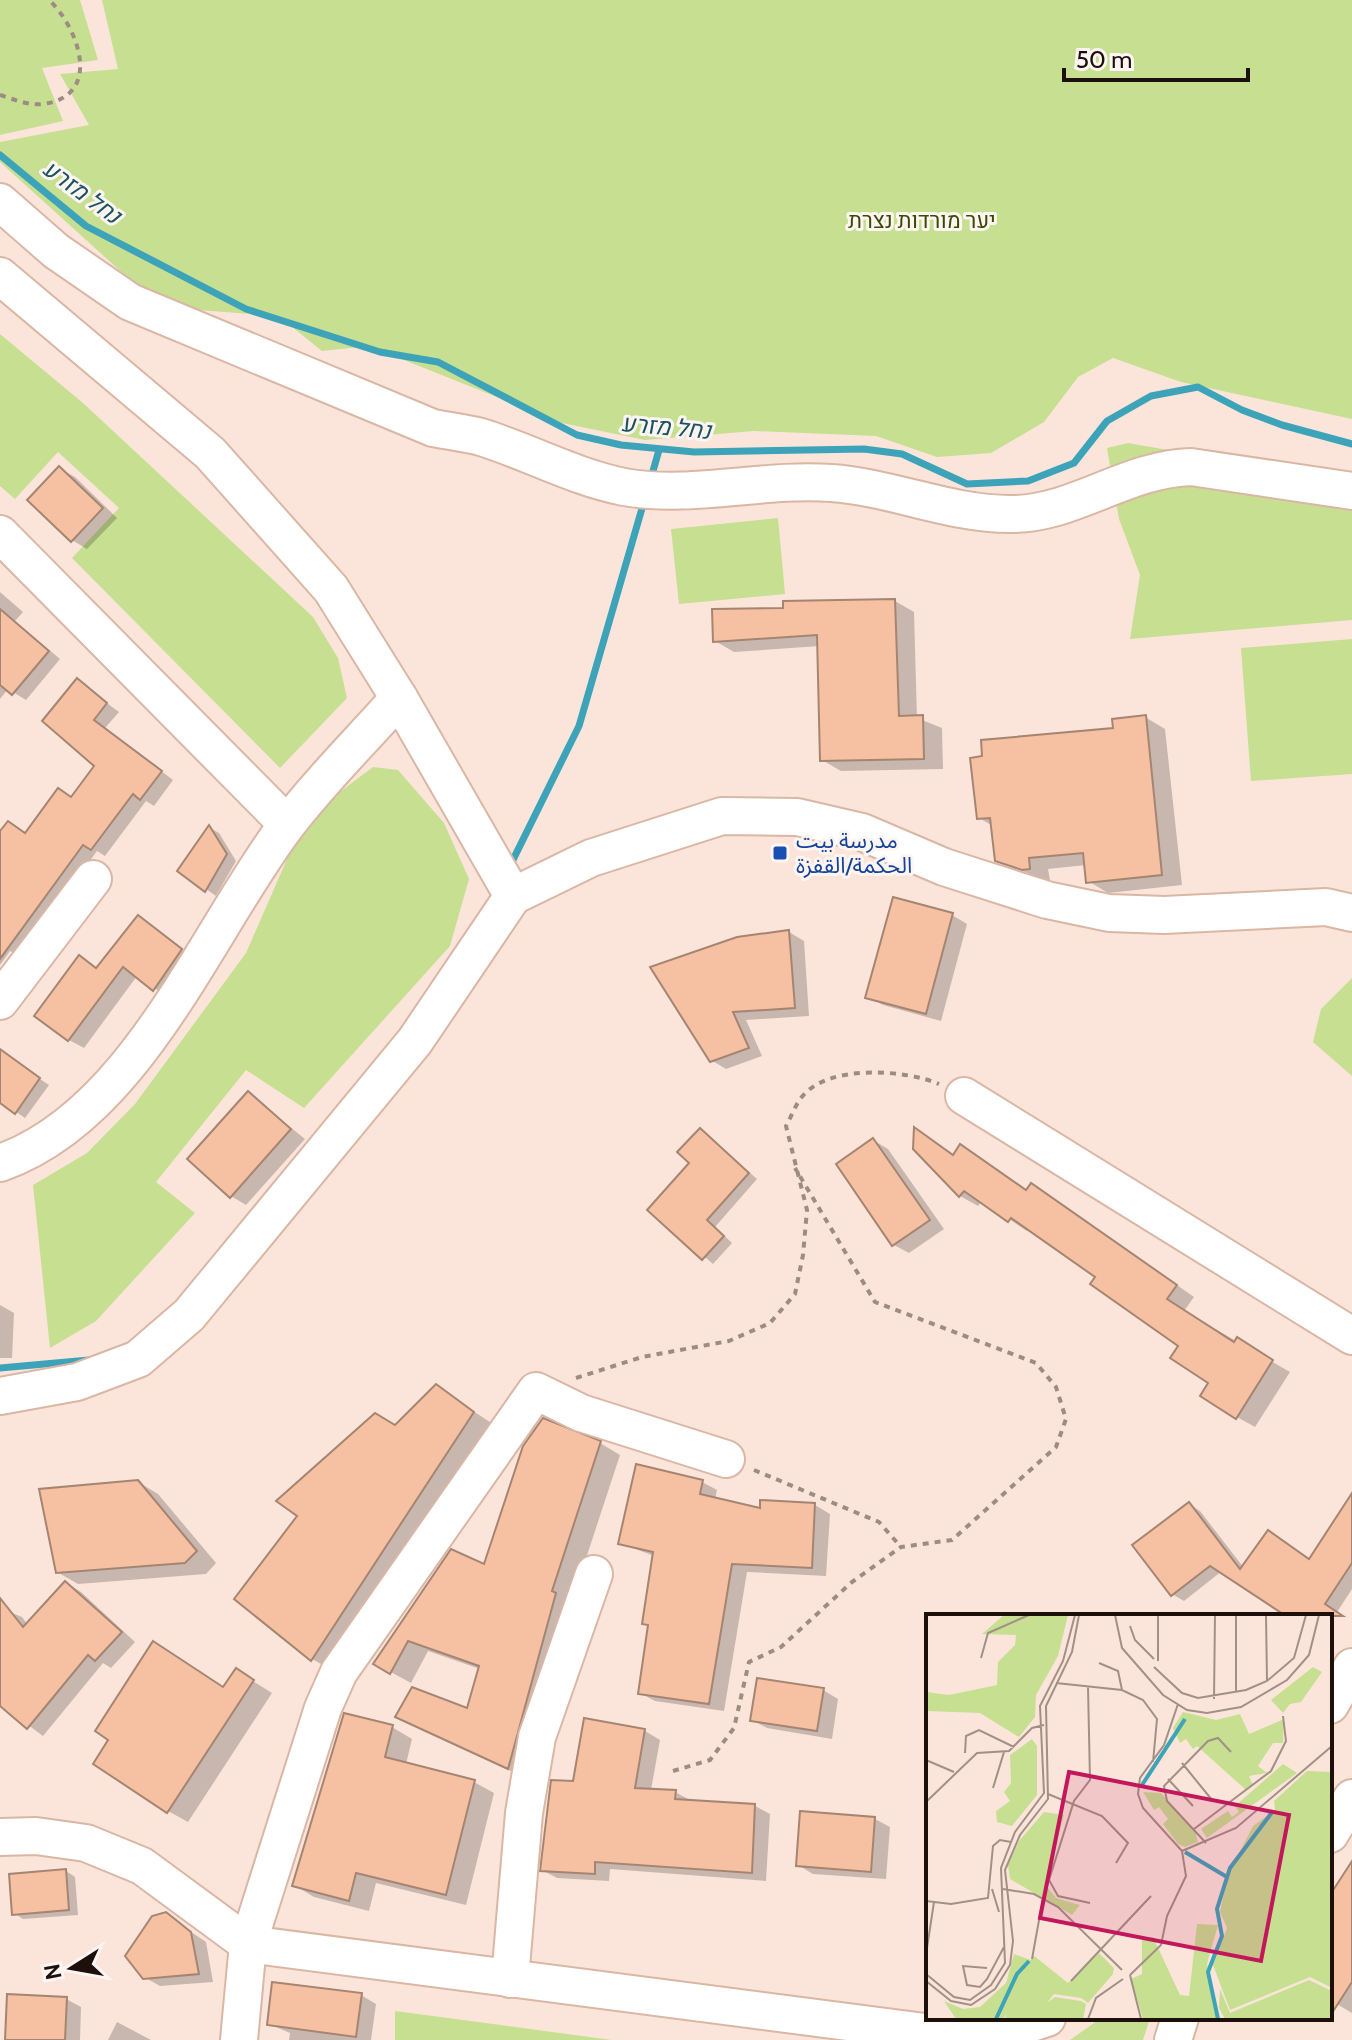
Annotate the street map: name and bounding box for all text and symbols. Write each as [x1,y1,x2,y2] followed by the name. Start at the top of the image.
[1064,32,1248,82] scale bar
[1076,45,1132,74] text: 50 m
[37,153,129,231] water label: נחל מזרע
[848,207,996,234] park label: יער מורדות נצרת
[620,408,714,445] water label: נחל מזרע
[796,827,912,879] place label: مدرسة بيت الحكمة/القفزة
[771,844,789,862] marker: مدرسة بيت الحكمة/القفزة
[926,1614,1332,2020] inset map
[32,1928,112,2008] north arrow
[38,1962,68,1982] text: N

